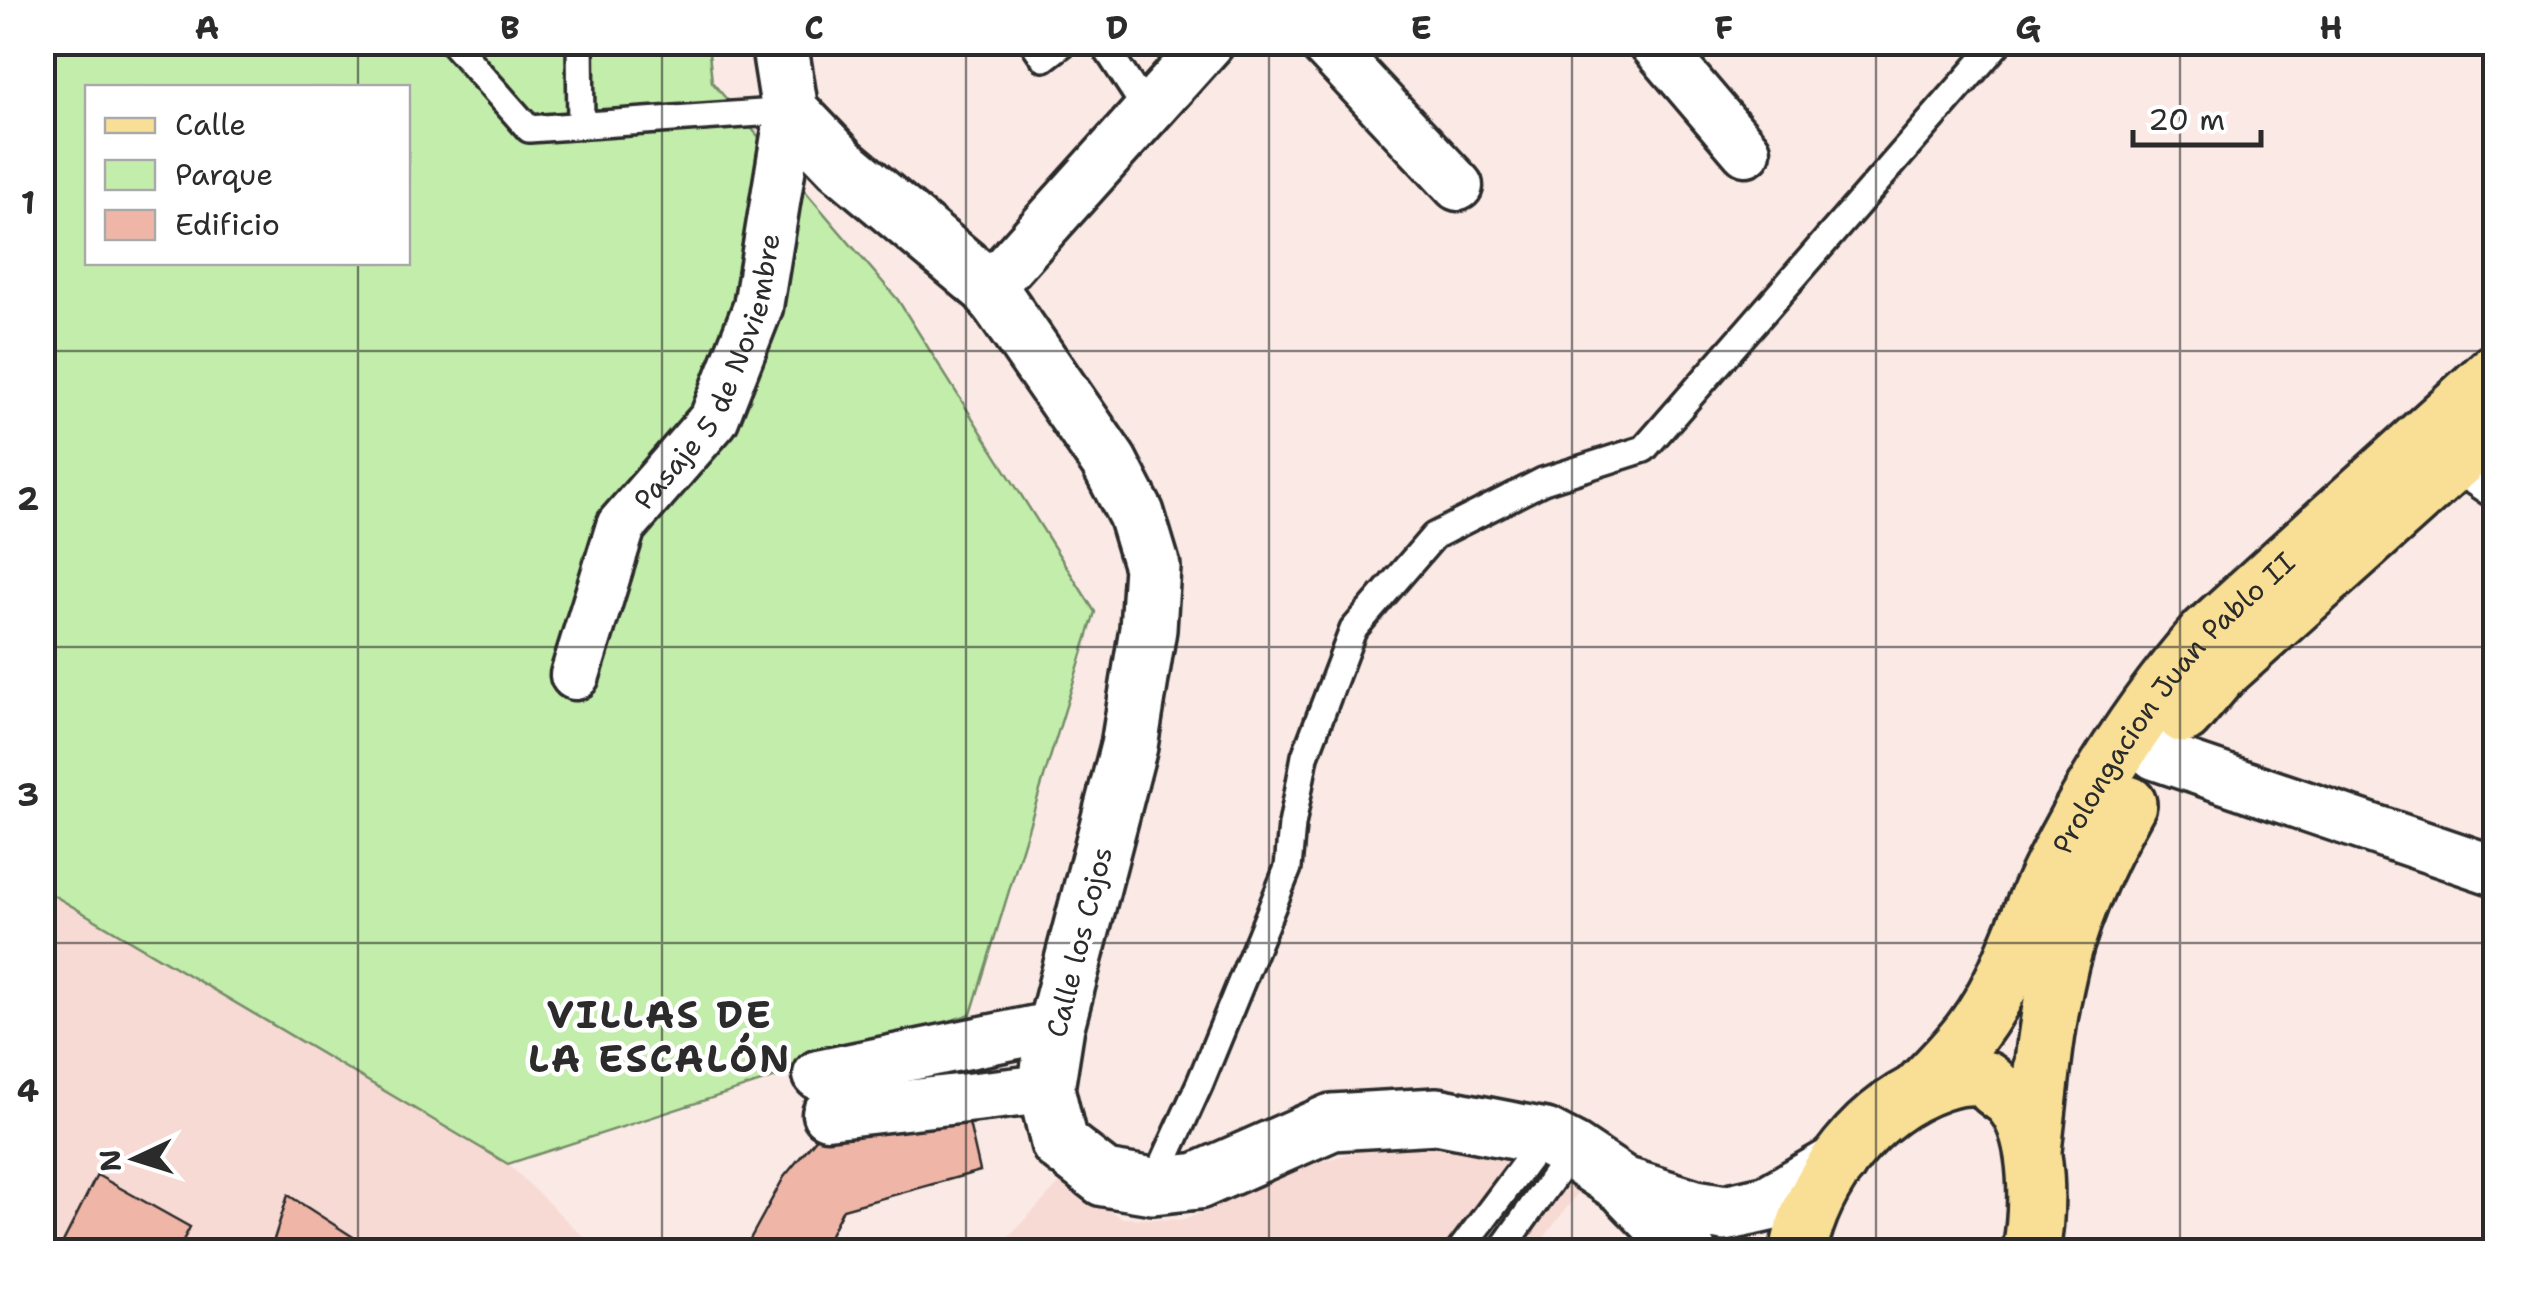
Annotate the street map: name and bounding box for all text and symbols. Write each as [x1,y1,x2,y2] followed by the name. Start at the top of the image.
[195,6,219,49] text: A
[500,6,520,49] text: B
[804,6,824,49] text: C
[1106,6,1128,49] text: D
[1410,6,1432,49] text: E
[1715,6,1733,49] text: F
[2015,6,2041,49] text: G
[2319,6,2343,49] text: H
[85,85,410,265] legend
[2133,85,2260,147] scale bar
[2148,99,2225,140] text: 20 m
[175,104,246,145] text: Calle
[175,154,273,195] text: Parque
[21,181,35,224] text: 1
[175,204,280,245] text: Edificio
[625,231,789,518] street label: Pasaje 5 de Noviembre
[17,477,39,520] text: 2
[2043,543,2303,860] street label: Prolongacion Juan Pablo II
[17,773,39,816] text: 3
[1037,843,1121,1041] street label: Calle los Cojos
[528,989,792,1084] district label: VILLAS DE LA ESCALÓN
[17,1069,39,1112] text: 4
[85,1109,185,1209] north arrow
[90,1148,130,1173] text: N

